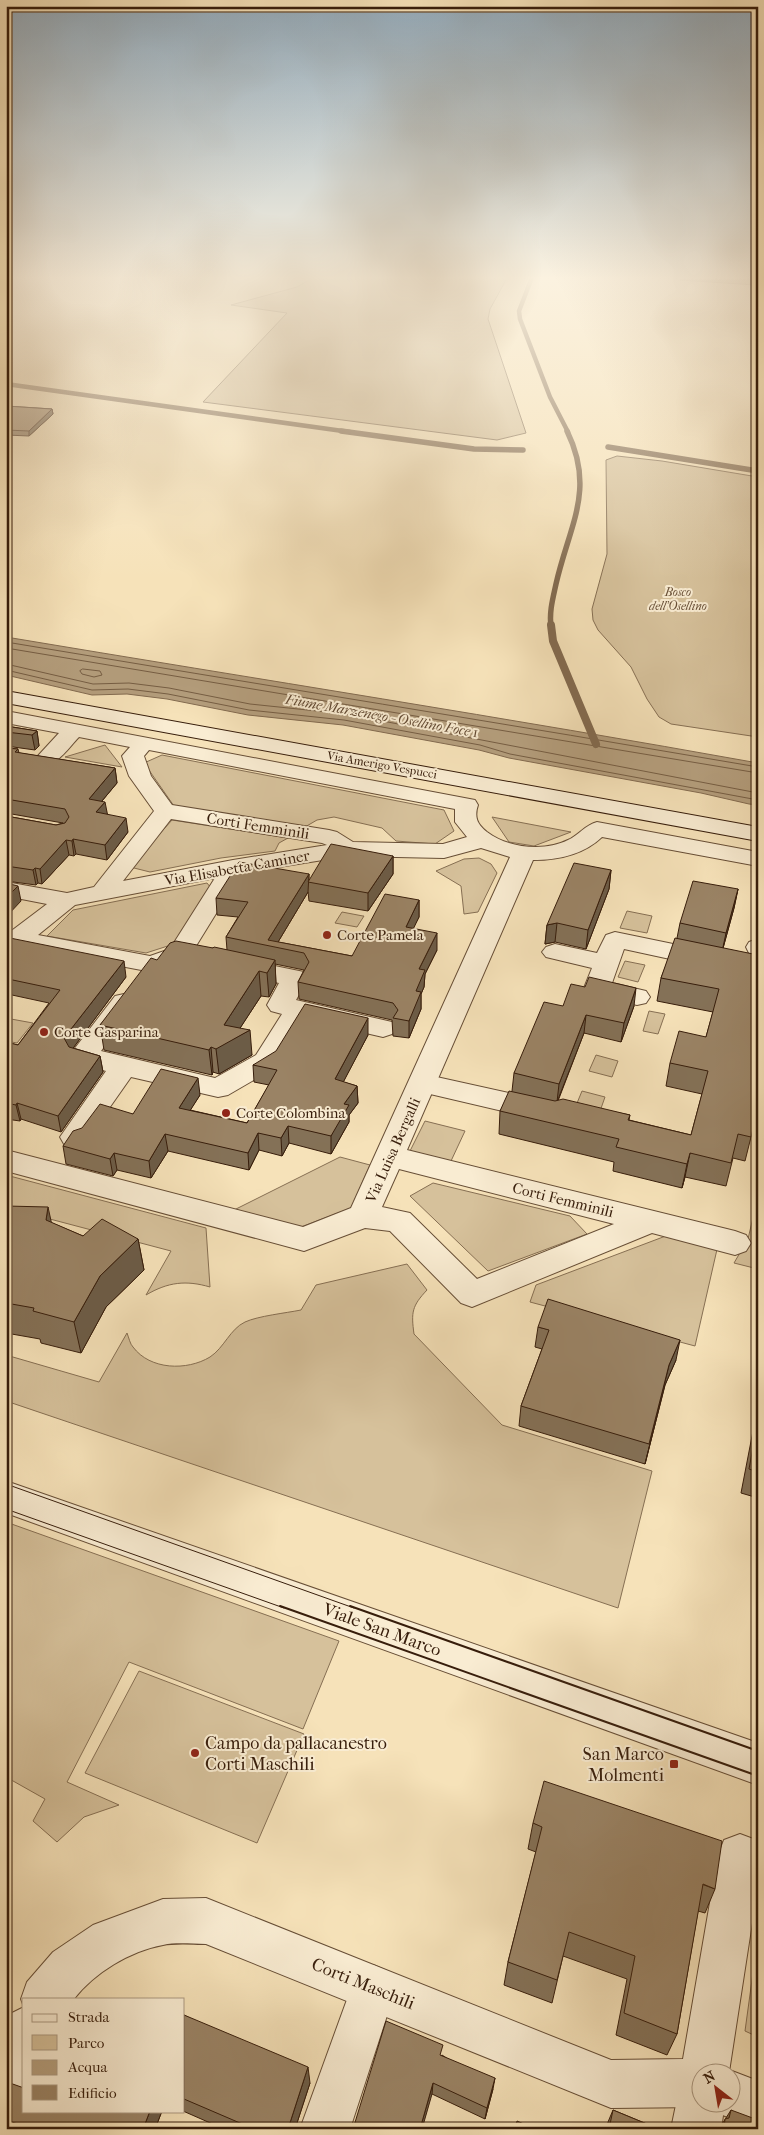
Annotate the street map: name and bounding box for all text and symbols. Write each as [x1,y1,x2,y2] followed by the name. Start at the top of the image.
[649,585,707,613] park label: Bosco dell'Osellino
[283,691,480,741] water label: Fiume Marzenego - Osellino Foce 1
[325,748,439,782] street label: Via Amerigo Vespucci
[205,809,311,843] street label: Corti Femminili
[162,846,312,890] street label: Via Elisabetta Caminer
[337,926,425,944] place label: Corte Pamela
[321,929,333,941] marker: Corte Pamela
[54,1023,160,1041] place label: Corte Gasparina
[38,1026,50,1038] marker: Corte Gasparina
[361,1094,424,1206] street label: Via Luisa Bergalli
[236,1104,347,1122] place label: Corte Colombina
[220,1107,232,1119] marker: Corte Colombina
[511,1179,616,1221] street label: Corti Femminili
[319,1599,444,1661] street label: Viale San Marco
[205,1733,387,1775] place label: Campo da pallacanestro Corti Maschili
[583,1744,665,1786] place label: San Marco Molmenti
[189,1747,201,1759] marker: Campo da pallacanestro Corti Maschili
[668,1758,680,1770] marker: San Marco Molmenti
[308,1954,418,2014] street label: Corti Maschili
[22,1998,185,2112] legend
[68,2008,111,2026] text: Strada
[68,2034,105,2052] text: Parco
[67,2058,109,2076] text: Acqua
[692,2062,742,2112] north arrow
[701,2067,719,2087] text: N
[68,2084,117,2102] text: Edificio

